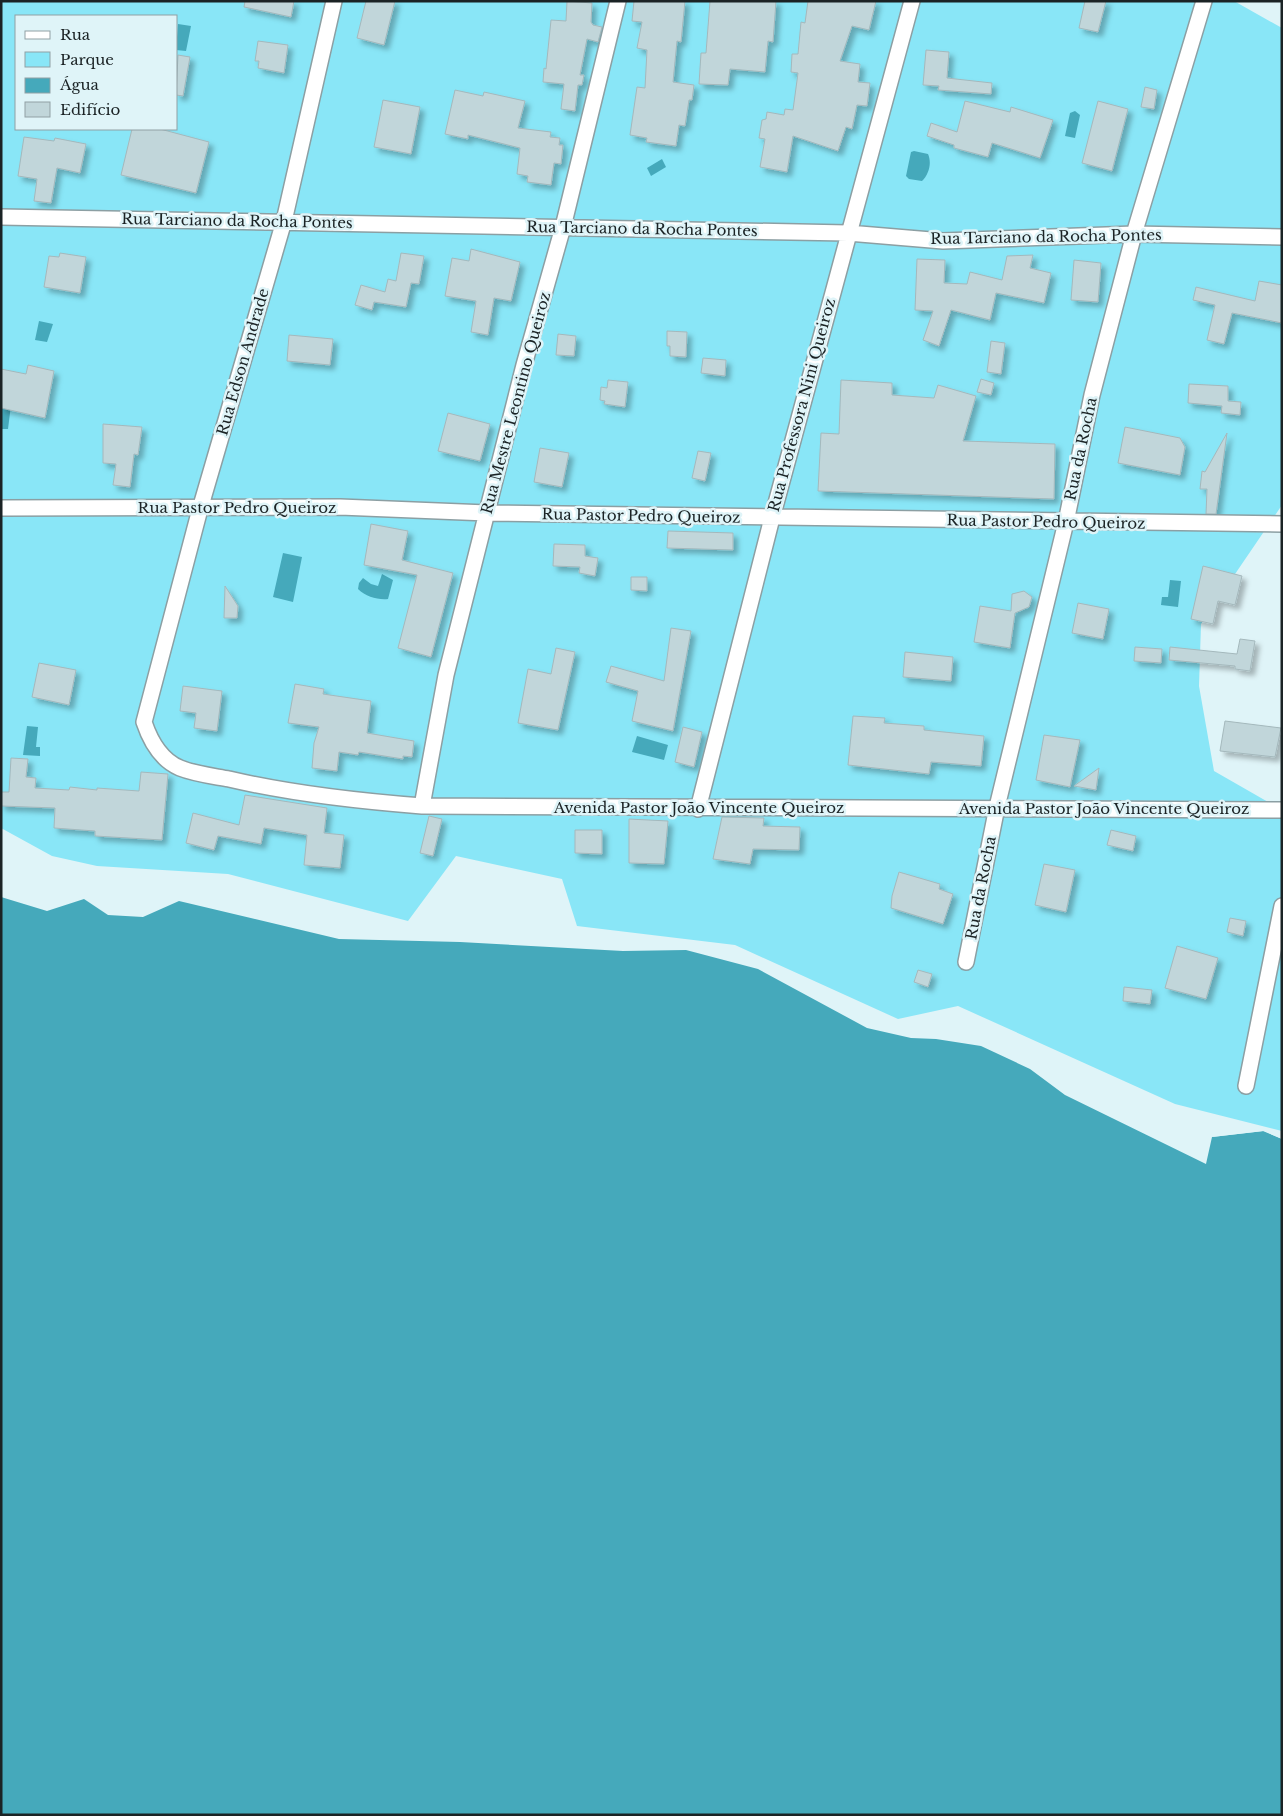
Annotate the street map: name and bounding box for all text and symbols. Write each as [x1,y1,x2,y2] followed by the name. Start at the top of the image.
[15,15,178,130] legend
[60,25,91,44] text: Rua
[60,50,114,69] text: Parque
[59,75,100,94] text: Água
[60,100,121,119] text: Edifício
[121,209,353,232] street label: Rua Tarciano da Rocha Pontes
[526,217,758,240] street label: Rua Tarciano da Rocha Pontes
[930,225,1162,248] street label: Rua Tarciano da Rocha Pontes
[212,286,273,438] street label: Rua Edson Andrade
[477,290,554,516] street label: Rua Mestre Leontino Queiroz
[764,296,839,514] street label: Rua Professora Nini Queiroz
[1060,395,1101,502] street label: Rua da Rocha
[138,498,336,517] street label: Rua Pastor Pedro Queiroz
[541,504,741,527] street label: Rua Pastor Pedro Queiroz
[946,510,1146,533] street label: Rua Pastor Pedro Queiroz
[553,798,844,817] street label: Avenida Pastor João Vincente Queiroz
[958,799,1249,818] street label: Avenida Pastor João Vincente Queiroz
[961,834,1000,941] street label: Rua da Rocha

